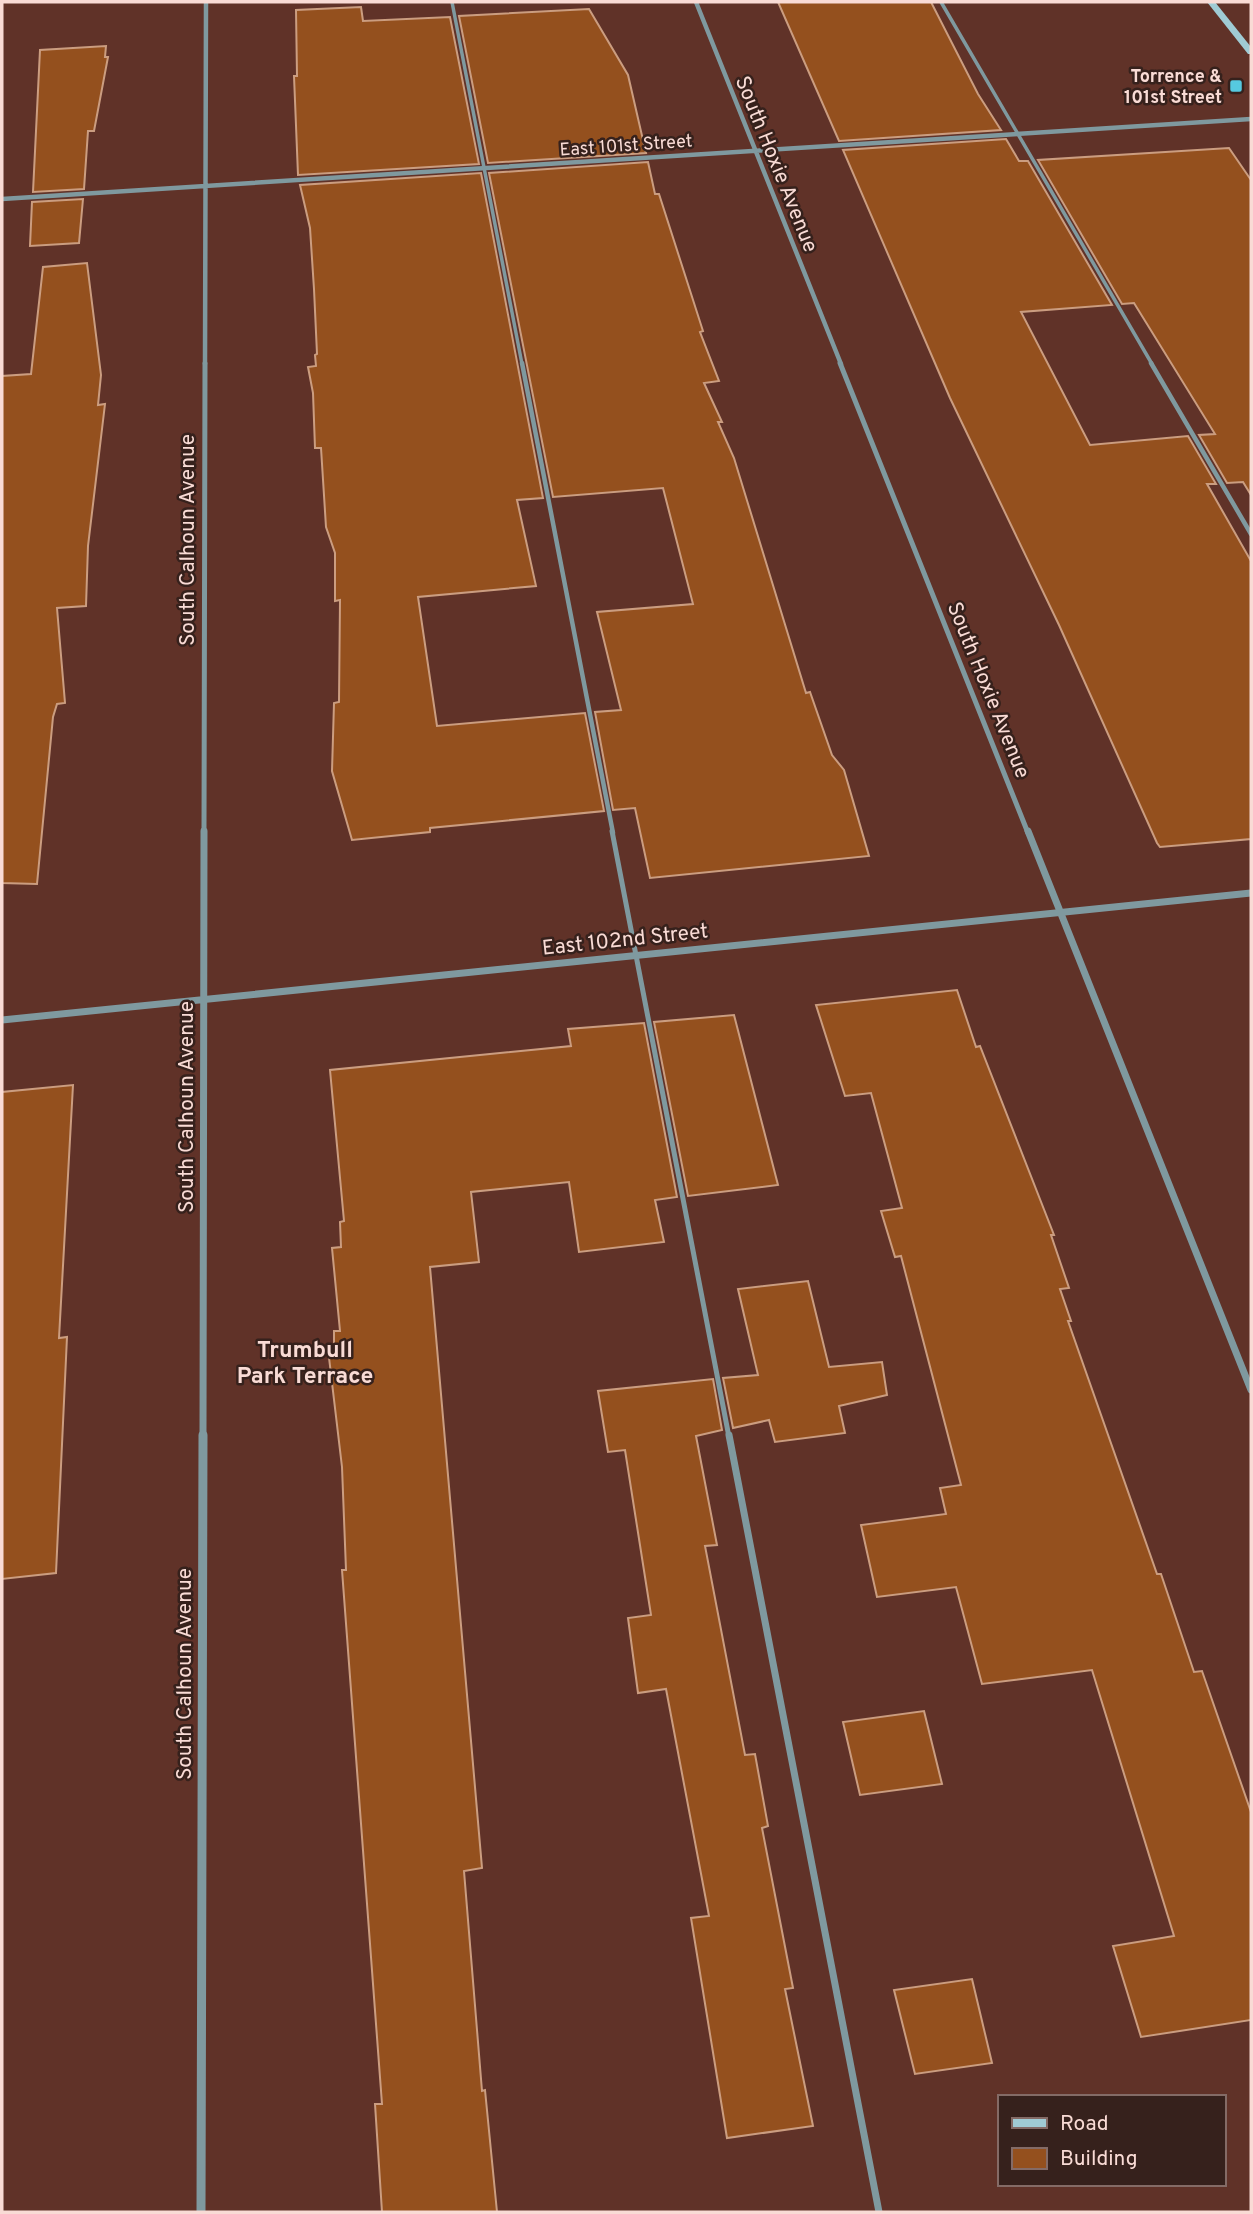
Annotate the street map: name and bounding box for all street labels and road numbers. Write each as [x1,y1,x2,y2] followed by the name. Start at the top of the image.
[728,72,823,257] street label: South Hoxie Avenue
[559,130,693,163] street label: East 101st Street
[175,434,202,646] street label: South Calhoun Avenue
[940,598,1035,783] street label: South Hoxie Avenue
[541,918,710,963] street label: East 102nd Street
[174,1001,201,1213] street label: South Calhoun Avenue
[172,1568,199,1780] street label: South Calhoun Avenue

